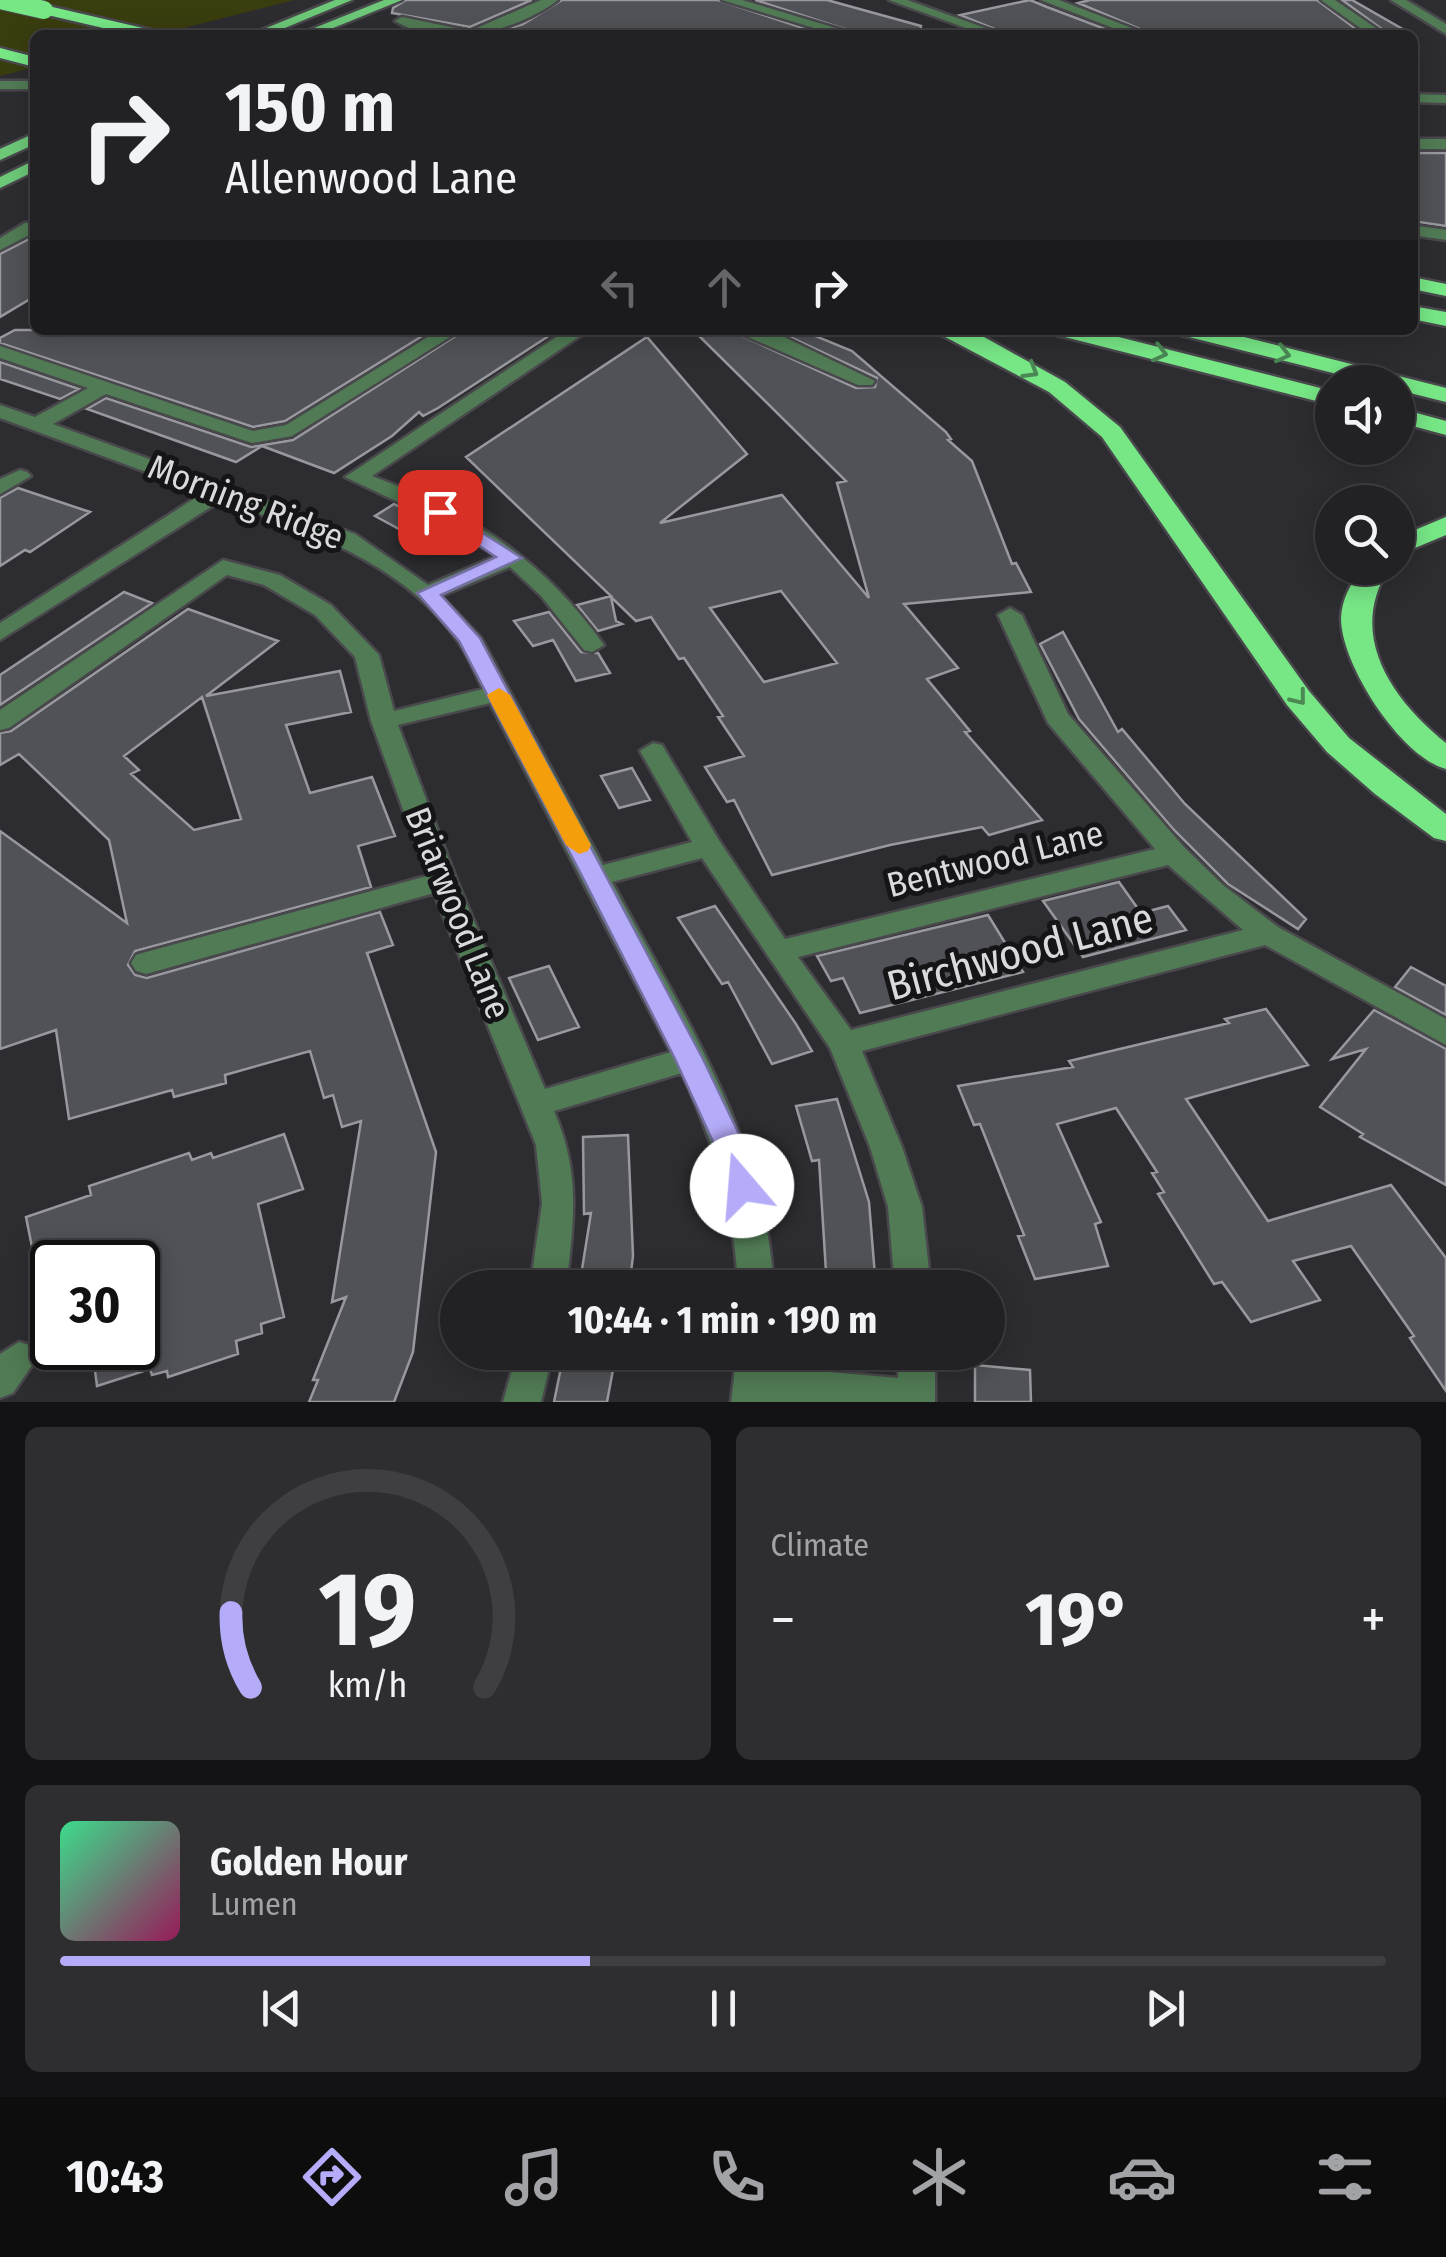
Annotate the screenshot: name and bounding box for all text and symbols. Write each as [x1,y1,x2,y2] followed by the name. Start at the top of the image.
[225,66,395,150] text: 150 m
[60,70,190,200] icon: right
[225,151,517,205] text: Allenwood Lane
[592,260,647,315] icon: left
[697,260,752,315] icon: ahead
[802,260,857,315] icon: right
[1151,342,1168,363] one-way arrow
[1274,342,1291,363] one-way arrow
[1020,359,1038,378] one-way arrow
[1315,365,1415,585] map controls
[1315,365,1415,465] button: sound
[142,446,350,558] street label: Morning Ridge
[398,470,483,555] pin
[413,485,468,540] icon: arrive
[1315,485,1415,585] button: search
[1287,687,1305,705] one-way arrow
[396,801,520,1025] street label: Briarwood Lane
[883,812,1107,906] street label: Bentwood Lane
[882,893,1158,1011] street label: Birchwood Lane
[690,1134,794,1238] position arrow
[30,1240,160,1370] speed limit sign: 30
[568,1297,877,1343] text: 10:44 · 1 min · 190 m
[771,1526,869,1564] text: Climate
[319,1548,417,1673] text: 19
[1025,1575,1131,1665] text: 19°
[771,1587,795,1653] text: −
[1361,1587,1386,1653] text: +
[328,1664,408,1706] text: km/h
[210,1839,408,1885] text: Golden Hour
[210,1885,298,1923] text: Lumen
[254,1981,309,2036] icon: previous
[696,1981,751,2036] icon: pause
[1138,1981,1193,2036] icon: next
[297,2142,367,2212] icon: directions
[499,2142,569,2212] icon: music
[702,2142,772,2212] icon: phone
[904,2142,974,2212] icon: climate
[1107,2142,1177,2212] icon: car
[1310,2142,1380,2212] icon: filters
[66,2150,164,2204] text: 10:43

